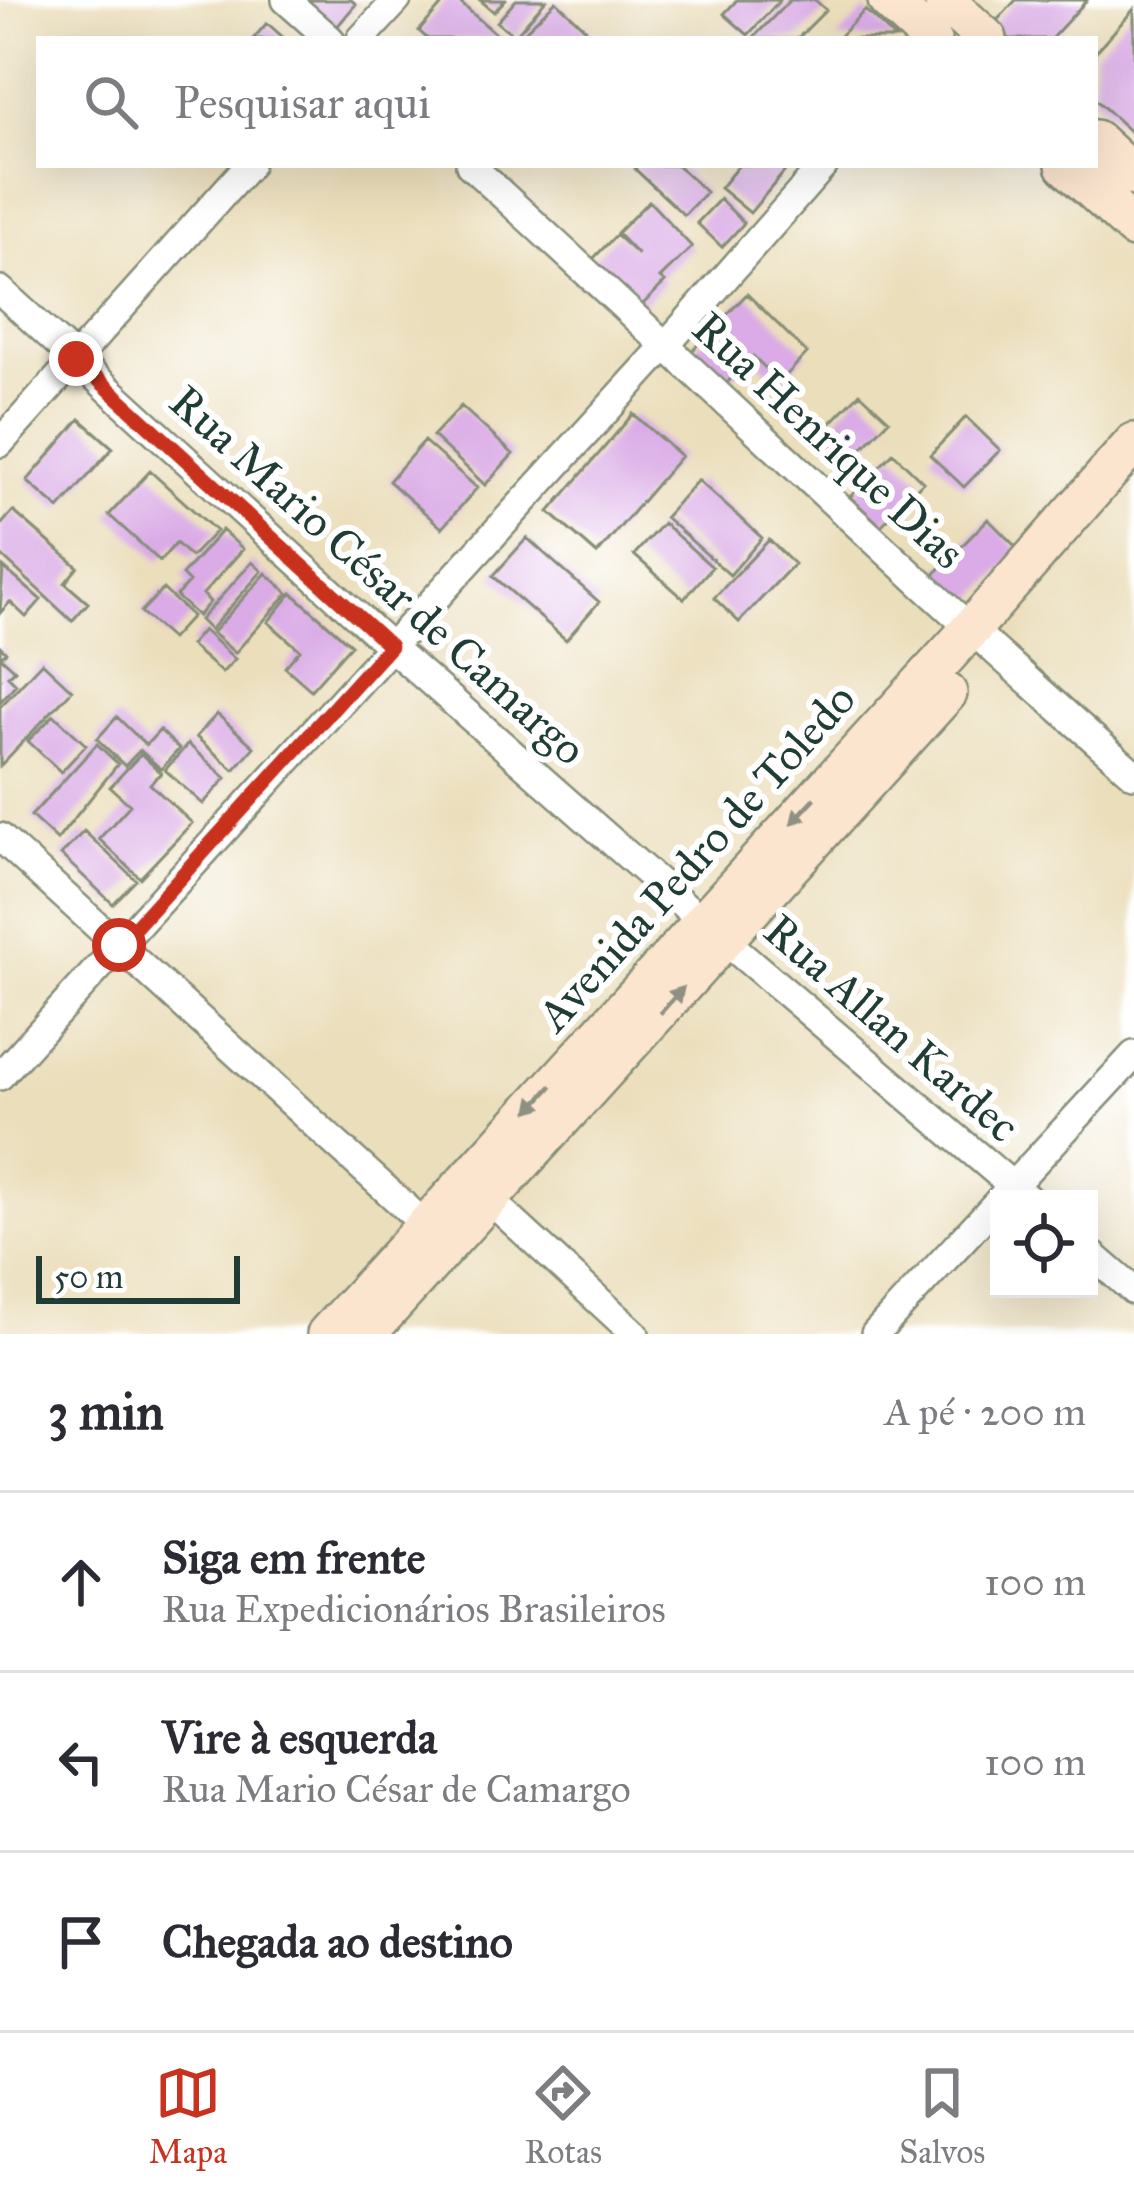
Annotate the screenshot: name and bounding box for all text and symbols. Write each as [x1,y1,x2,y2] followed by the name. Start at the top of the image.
[36,36,1098,168] search box
[78,69,144,135] icon: search
[174,75,431,130] text: Pesquisar aqui
[682,300,976,580] street label: Rua Henrique Dias
[49,332,103,386] route end
[159,374,597,776] street label: Rua Mario César de Camargo
[524,672,867,1044] street label: Avenida Pedro de Toledo
[789,796,817,825] one-way arrow
[753,902,1031,1154] street label: Rua Allan Kardec
[92,918,146,972] route start
[658,985,685,1014] one-way arrow
[527,1084,554,1113] one-way arrow
[990,1190,1098,1298] map controls
[990,1190,1098,1298] button: locate
[36,1250,240,1303] scale bar
[54,1257,123,1297] text: 50 m
[48,1381,164,1443] text: 3 min
[884,1388,1086,1436] text: A pé · 200 m
[162,1530,426,1585] text: Siga em frente
[48,1549,114,1615] icon: ahead
[984,1558,1086,1606] text: 100 m
[162,1585,666,1633] text: Rua Expedicionários Brasileiros
[162,1710,437,1765] text: Vire à esquerda
[48,1729,114,1795] icon: left
[984,1738,1086,1786] text: 100 m
[162,1765,631,1813] text: Rua Mario César de Camargo
[48,1909,114,1975] icon: arrive
[162,1914,513,1969] text: Chegada ao destino
[149,2060,227,2172] tab: Mapa
[524,2060,602,2172] tab: Rotas
[899,2060,985,2172] tab: Salvos

